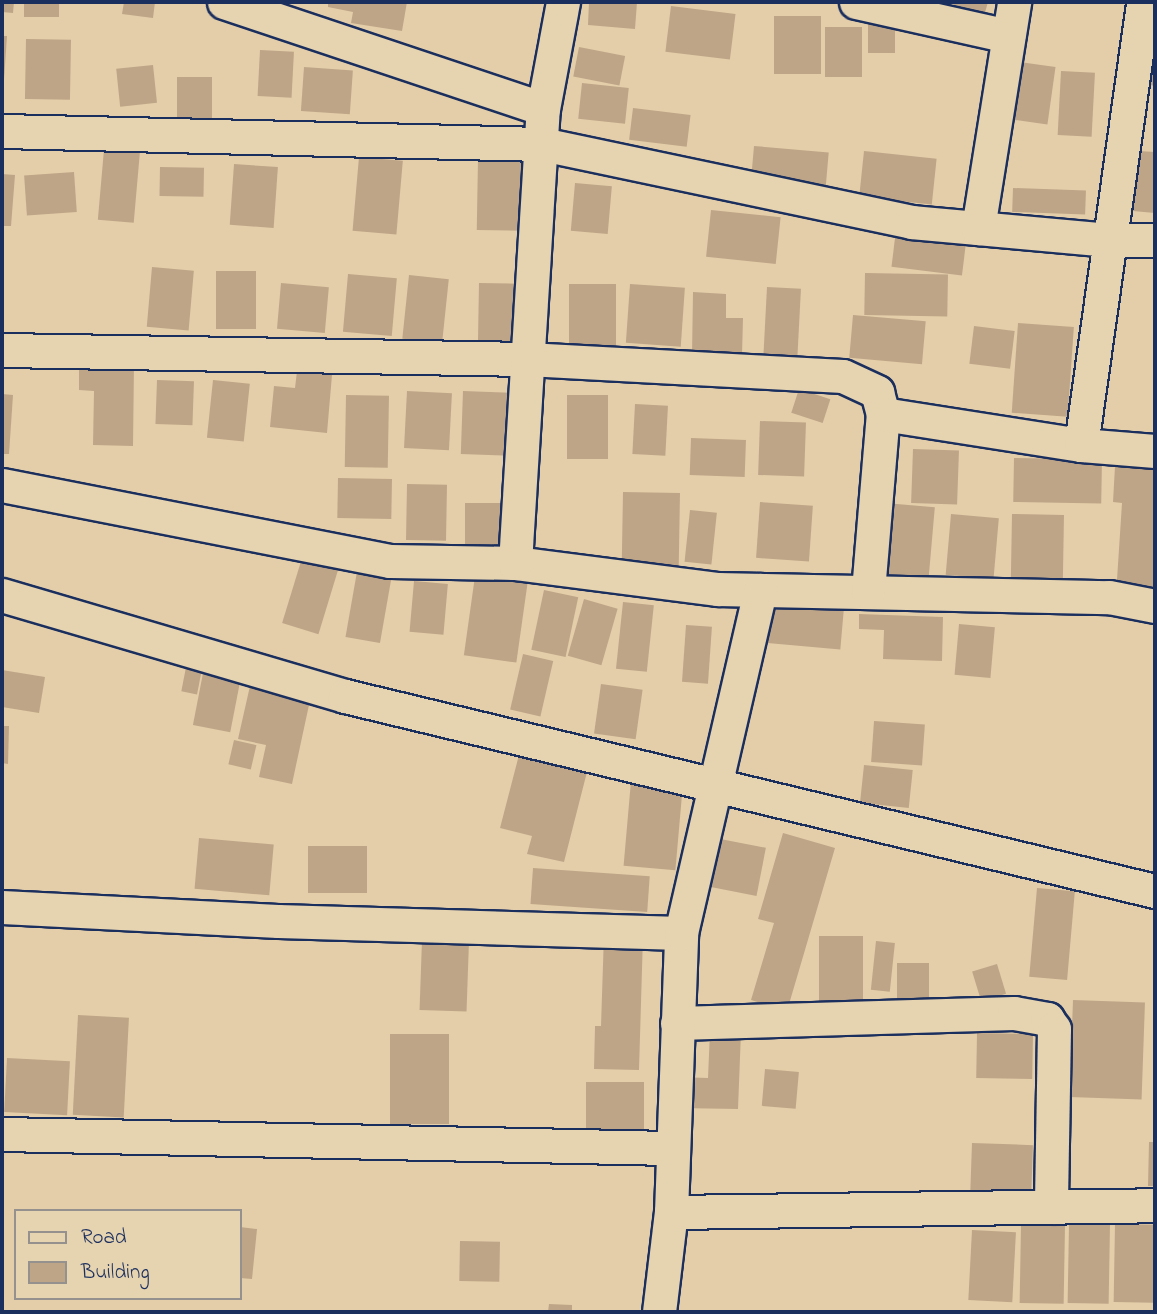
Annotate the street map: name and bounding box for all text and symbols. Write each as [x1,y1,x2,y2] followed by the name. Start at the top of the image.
[14,1209,242,1300] legend
[81,1223,127,1253] text: Road
[81,1258,150,1288] text: Building

